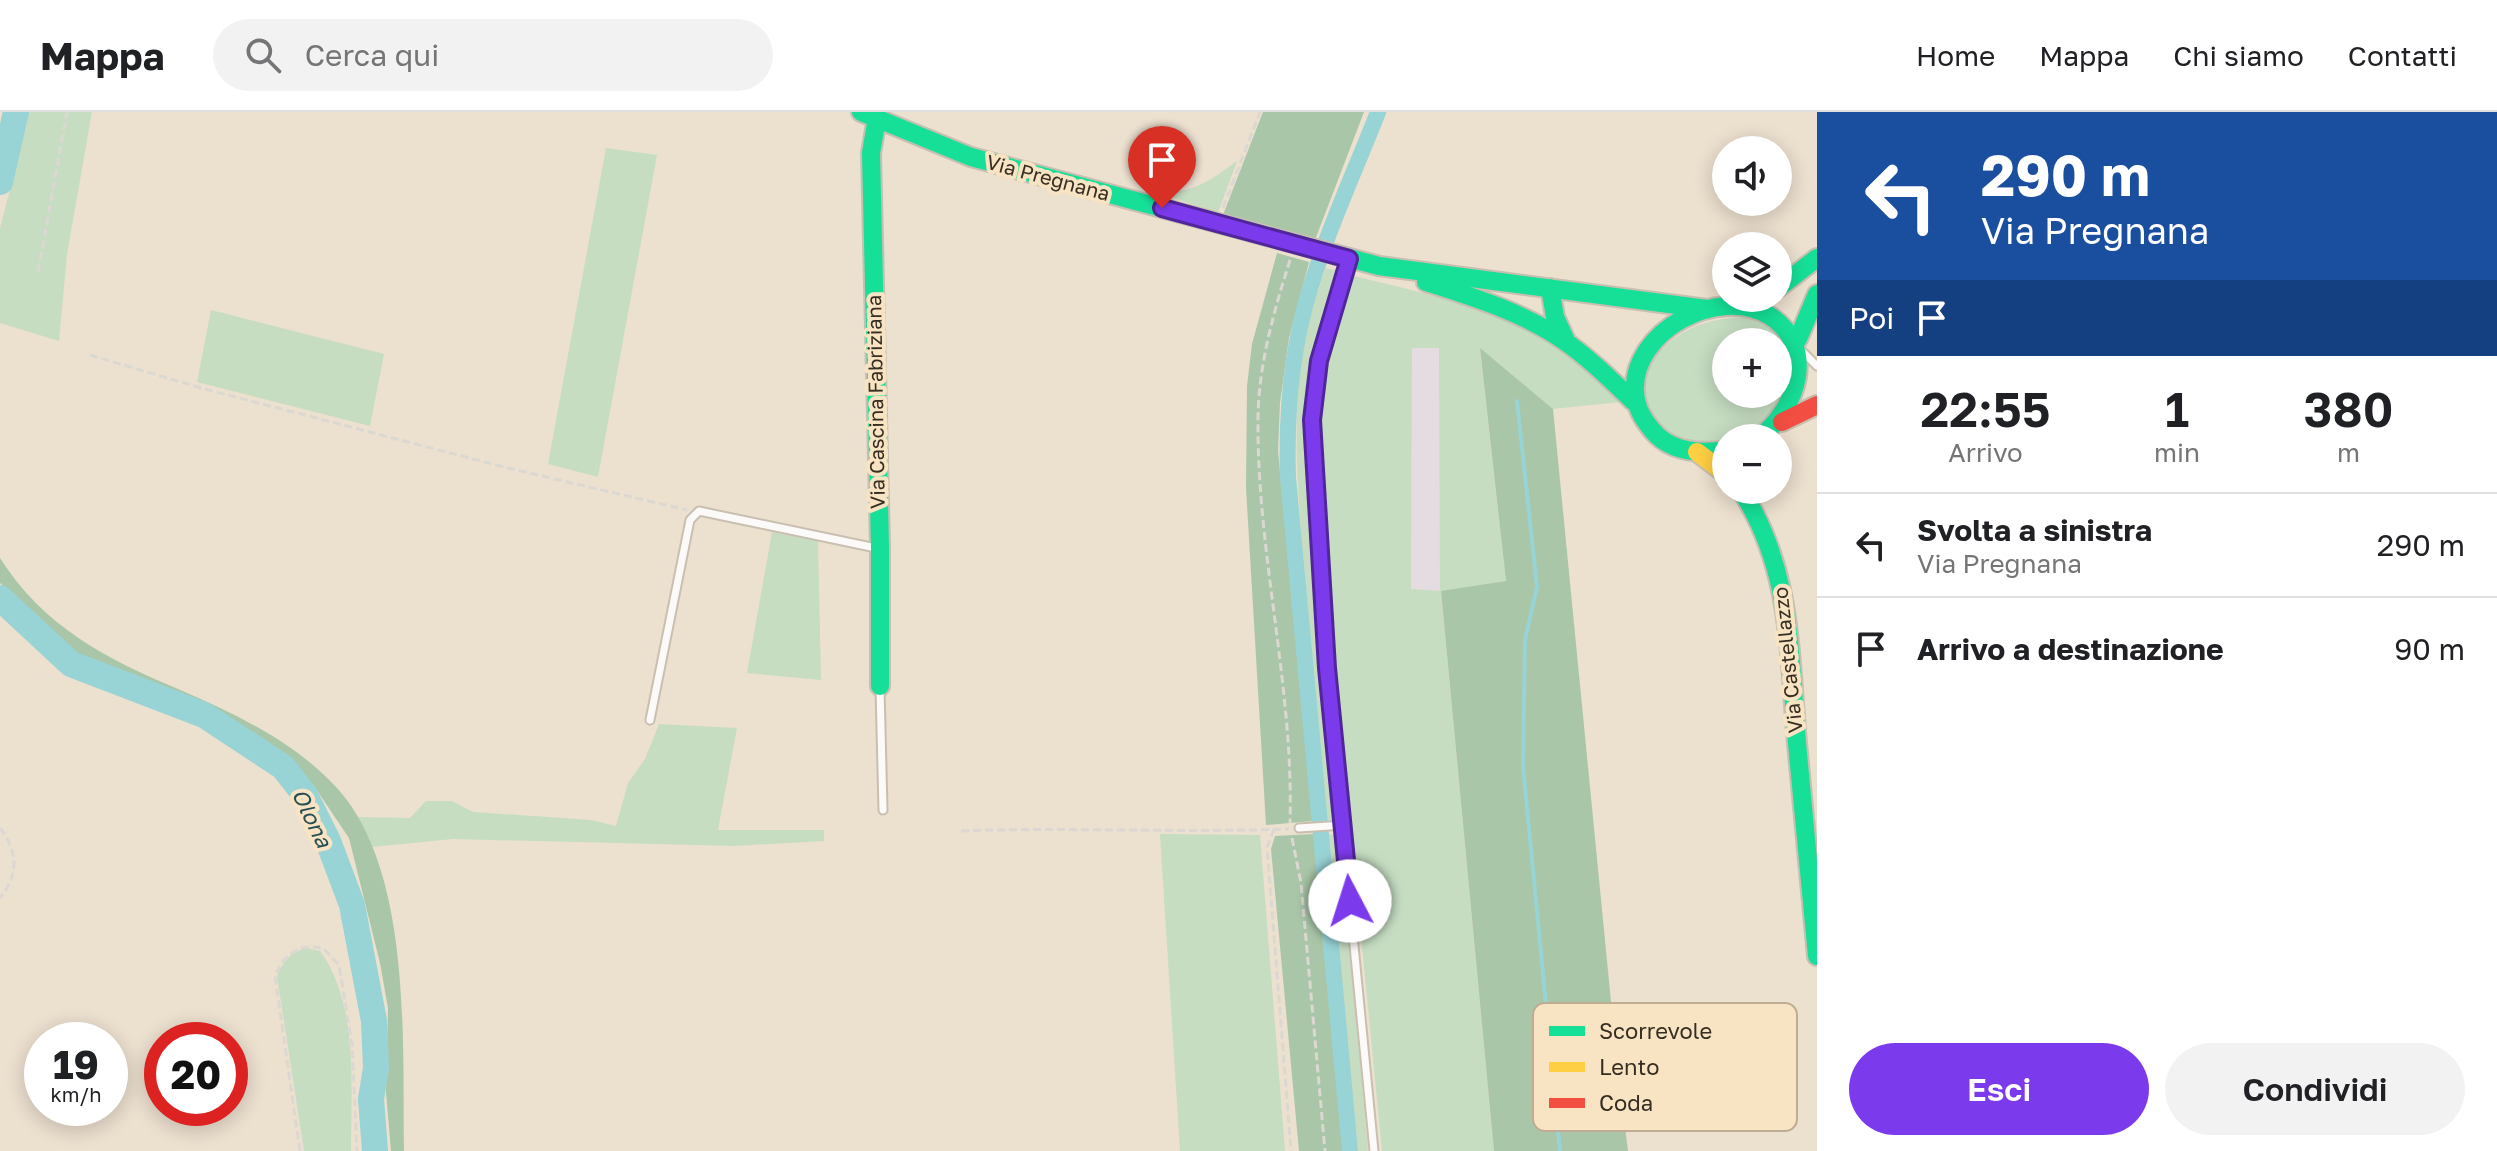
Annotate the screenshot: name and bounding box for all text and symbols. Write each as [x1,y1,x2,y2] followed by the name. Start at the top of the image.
[213,19,773,91] search box
[40,33,165,78] text: Mappa
[241,33,285,77] icon: search
[305,37,439,73] text: Cerca qui
[1916,39,1995,72] text: Home
[2039,39,2129,72] text: Mappa
[2173,39,2304,72] text: Chi siamo
[2348,39,2457,72] text: Contatti
[1128,126,1196,208] pin
[1712,136,1792,504] map controls
[1712,136,1792,216] button: sound
[1140,138,1184,182] icon: arrive
[1981,141,2150,208] text: 290 m
[1849,144,1953,248] icon: left
[984,149,1113,205] street label: Via Pregnana
[1981,209,2209,252] text: Via Pregnana
[1712,232,1792,312] button: layers
[861,295,889,509] street label: Via Cascina Fabriziana
[1910,296,1954,340] icon: arrive
[1849,300,1894,336] text: Poi
[1712,328,1792,408] button: +
[1921,380,2050,438] text: 22:55
[2165,380,2189,438] text: 1
[2304,380,2393,438] text: 380
[1712,424,1792,504] button: −
[1948,437,2023,468] text: Arrivo
[2154,437,2200,468] text: min
[2337,437,2360,468] text: m
[1917,512,2152,548] text: Svolta a sinistra
[1849,523,1893,567] icon: left
[2377,527,2465,563] text: 290 m
[1917,548,2082,579] text: Via Pregnana
[1767,586,1807,734] street label: Via Castellazzo
[1849,627,1893,671] icon: arrive
[1917,631,2224,667] text: Arrivo a destinazione
[2394,631,2465,667] text: 90 m
[287,784,339,853] water label: Olona
[1308,859,1392,943] position arrow
[1533,1003,1797,1131] legend
[1599,1017,1712,1044] text: Scorrevole
[144,1022,248,1126] speed limit sign: 20
[53,1040,99,1088] text: 19
[1849,1043,2149,1135] button: Esci
[2165,1043,2465,1135] button: Condividi
[1599,1053,1659,1080] text: Lento
[51,1082,101,1106] text: km/h
[1599,1089,1653,1116] text: Coda

